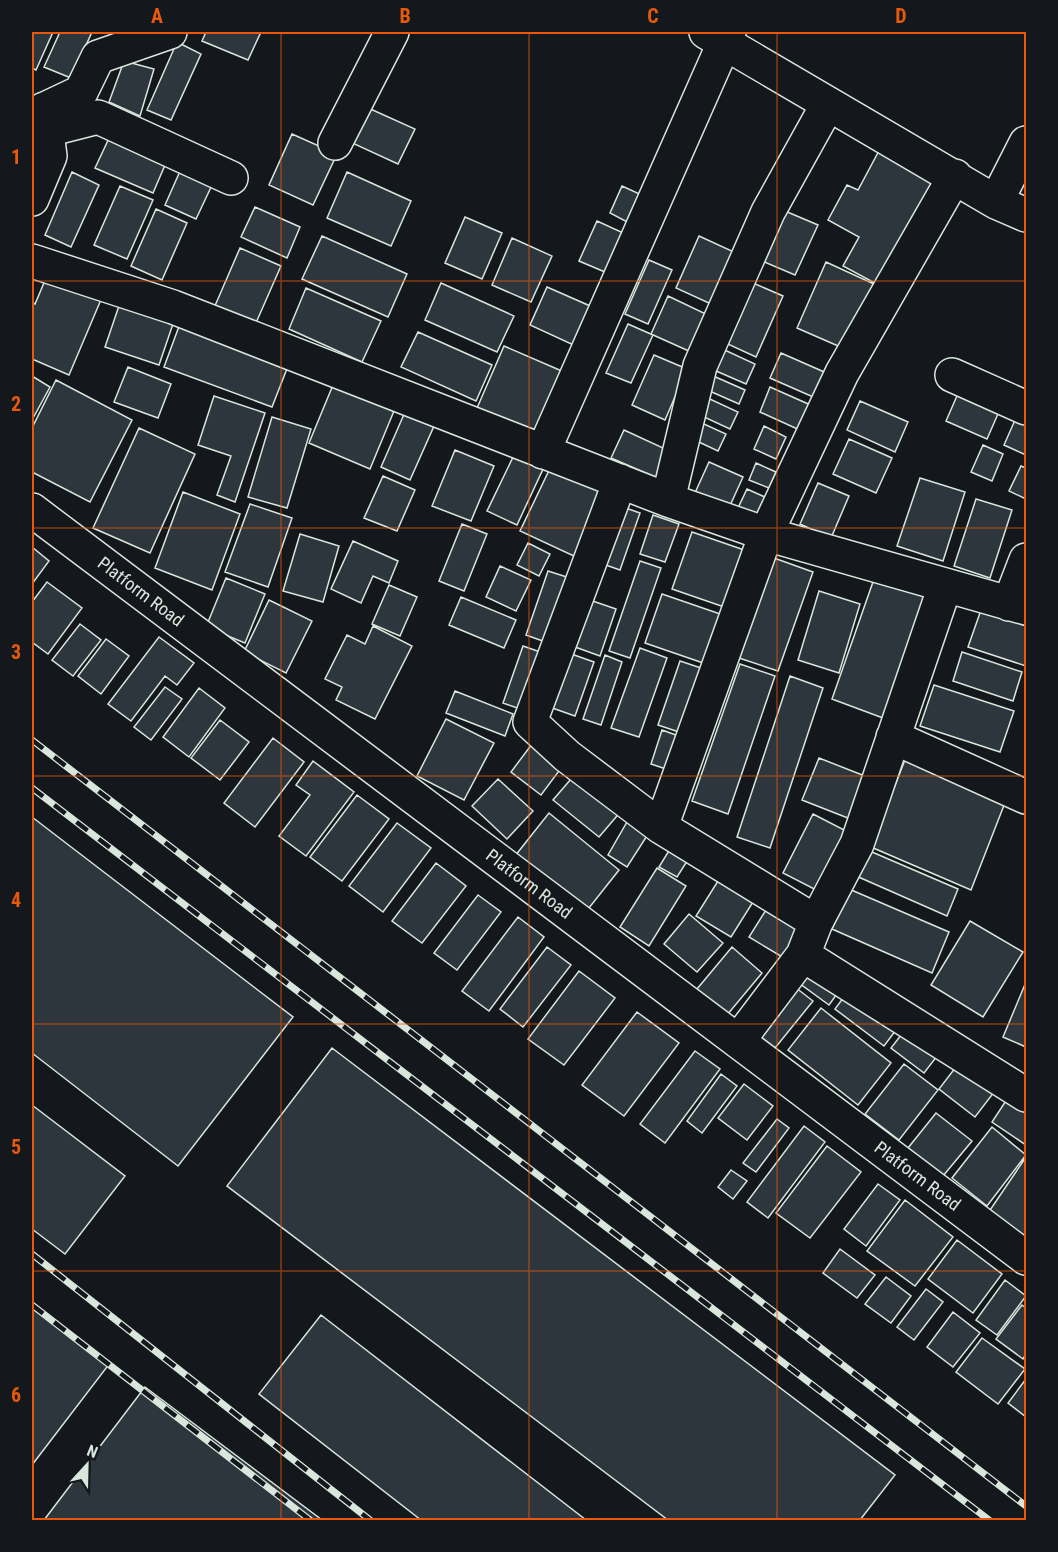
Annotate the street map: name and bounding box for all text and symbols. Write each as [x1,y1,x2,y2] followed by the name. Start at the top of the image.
[151,4,163,28] text: A
[399,4,411,28] text: B
[647,4,659,28] text: C
[895,4,907,28] text: D
[11,145,21,169] text: 1
[11,392,21,416] text: 2
[94,552,188,630] street label: Platform Road
[11,640,21,664] text: 3
[482,844,576,923] street label: Platform Road
[11,888,21,912] text: 4
[11,1135,21,1159] text: 5
[870,1137,965,1215] street label: Platform Road
[11,1383,21,1407] text: 6
[57,1435,117,1495] north arrow
[84,1441,101,1462] text: N

